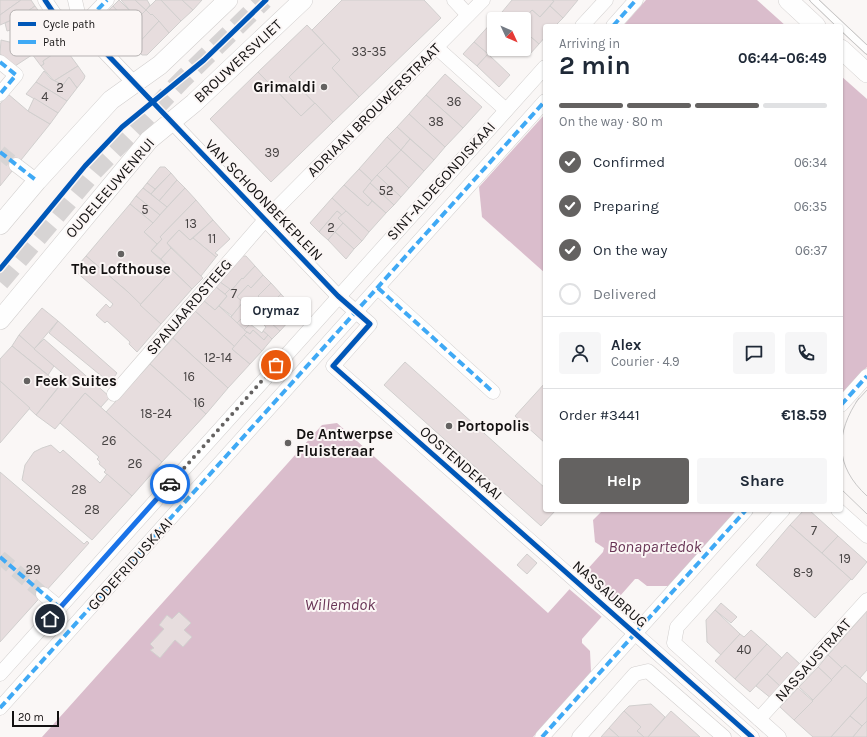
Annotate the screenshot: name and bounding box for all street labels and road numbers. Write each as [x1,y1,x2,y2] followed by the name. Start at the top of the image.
[190,15,286,106] street label: BROUWERSVLIET
[303,39,445,181] street label: ADRIAAN BROUWERSTRAAT
[383,118,499,244] street label: SINT-ALDEGONDISKAAI
[62,134,158,242] street label: OUDELEEUWENRUI
[201,136,327,264] street label: VAN SCHOONBEKEPLEIN
[142,255,236,359] street label: SPANJAARDSTEEG
[416,422,506,504] street label: OOSTENDEKAAI
[84,514,176,614] street label: GODEFRIDUSKAAI
[569,557,651,631] street label: NASSAUBRUG
[771,614,855,705] street label: NASSAUSTRAAT

